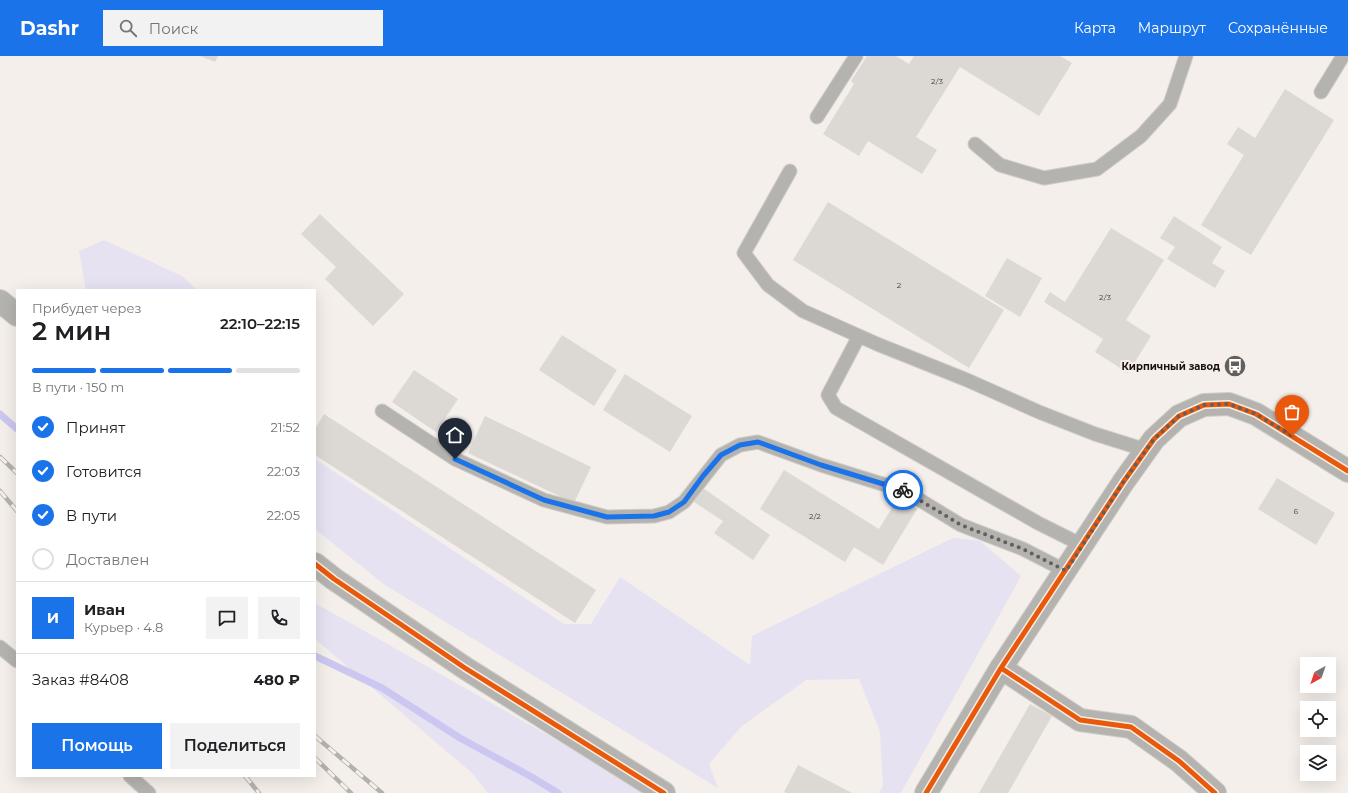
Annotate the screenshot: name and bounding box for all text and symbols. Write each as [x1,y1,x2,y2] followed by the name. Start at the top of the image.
[103,10,383,46] search box
[20,17,79,40] text: Dashr
[117,17,139,39] icon: search
[149,19,198,38] text: Поиск
[1074,19,1116,37] text: Карта
[1138,19,1206,37] text: Маршрут
[1228,19,1328,37] text: Сохранённые
[931,76,943,86] house number: 2/3
[897,280,902,290] house number: 2
[1099,292,1111,302] house number: 2/3
[32,300,141,316] text: Прибудет через
[220,314,300,333] text: 22:10–22:15
[32,315,111,347] text: 2 мин
[1222,353,1248,379] bus stop icon: Кирпичный завод
[1122,360,1220,373] place label: Кирпичный завод
[32,379,124,395] text: В пути · 150 m
[1275,395,1309,436] pin
[1281,401,1303,423] icon: bag
[32,416,54,438] icon: check
[66,418,125,437] text: Принят
[438,418,472,459] pin
[270,419,300,435] text: 21:52
[444,424,466,446] icon: home
[32,460,54,482] icon: check
[66,462,142,481] text: Готовится
[267,463,300,479] text: 22:03
[883,470,923,510] courier
[892,479,914,501] icon: bike
[32,504,54,526] icon: check
[66,506,117,525] text: В пути
[1294,506,1299,516] house number: 6
[267,507,300,523] text: 22:05
[809,511,821,521] house number: 2/2
[66,550,149,569] text: Доставлен
[206,597,248,639] button: chat
[258,597,300,639] button: phone
[84,600,125,619] text: Иван
[47,608,59,627] text: И
[84,619,163,635] text: Курьер · 4.8
[1300,657,1336,693] north arrow
[1300,657,1336,781] map controls
[32,670,129,689] text: Заказ #8408
[254,670,300,689] text: 480 ₽
[1300,701,1336,737] button: locate
[32,723,162,769] button: Помощь
[170,723,300,769] button: Поделиться
[1300,745,1336,781] button: layers

